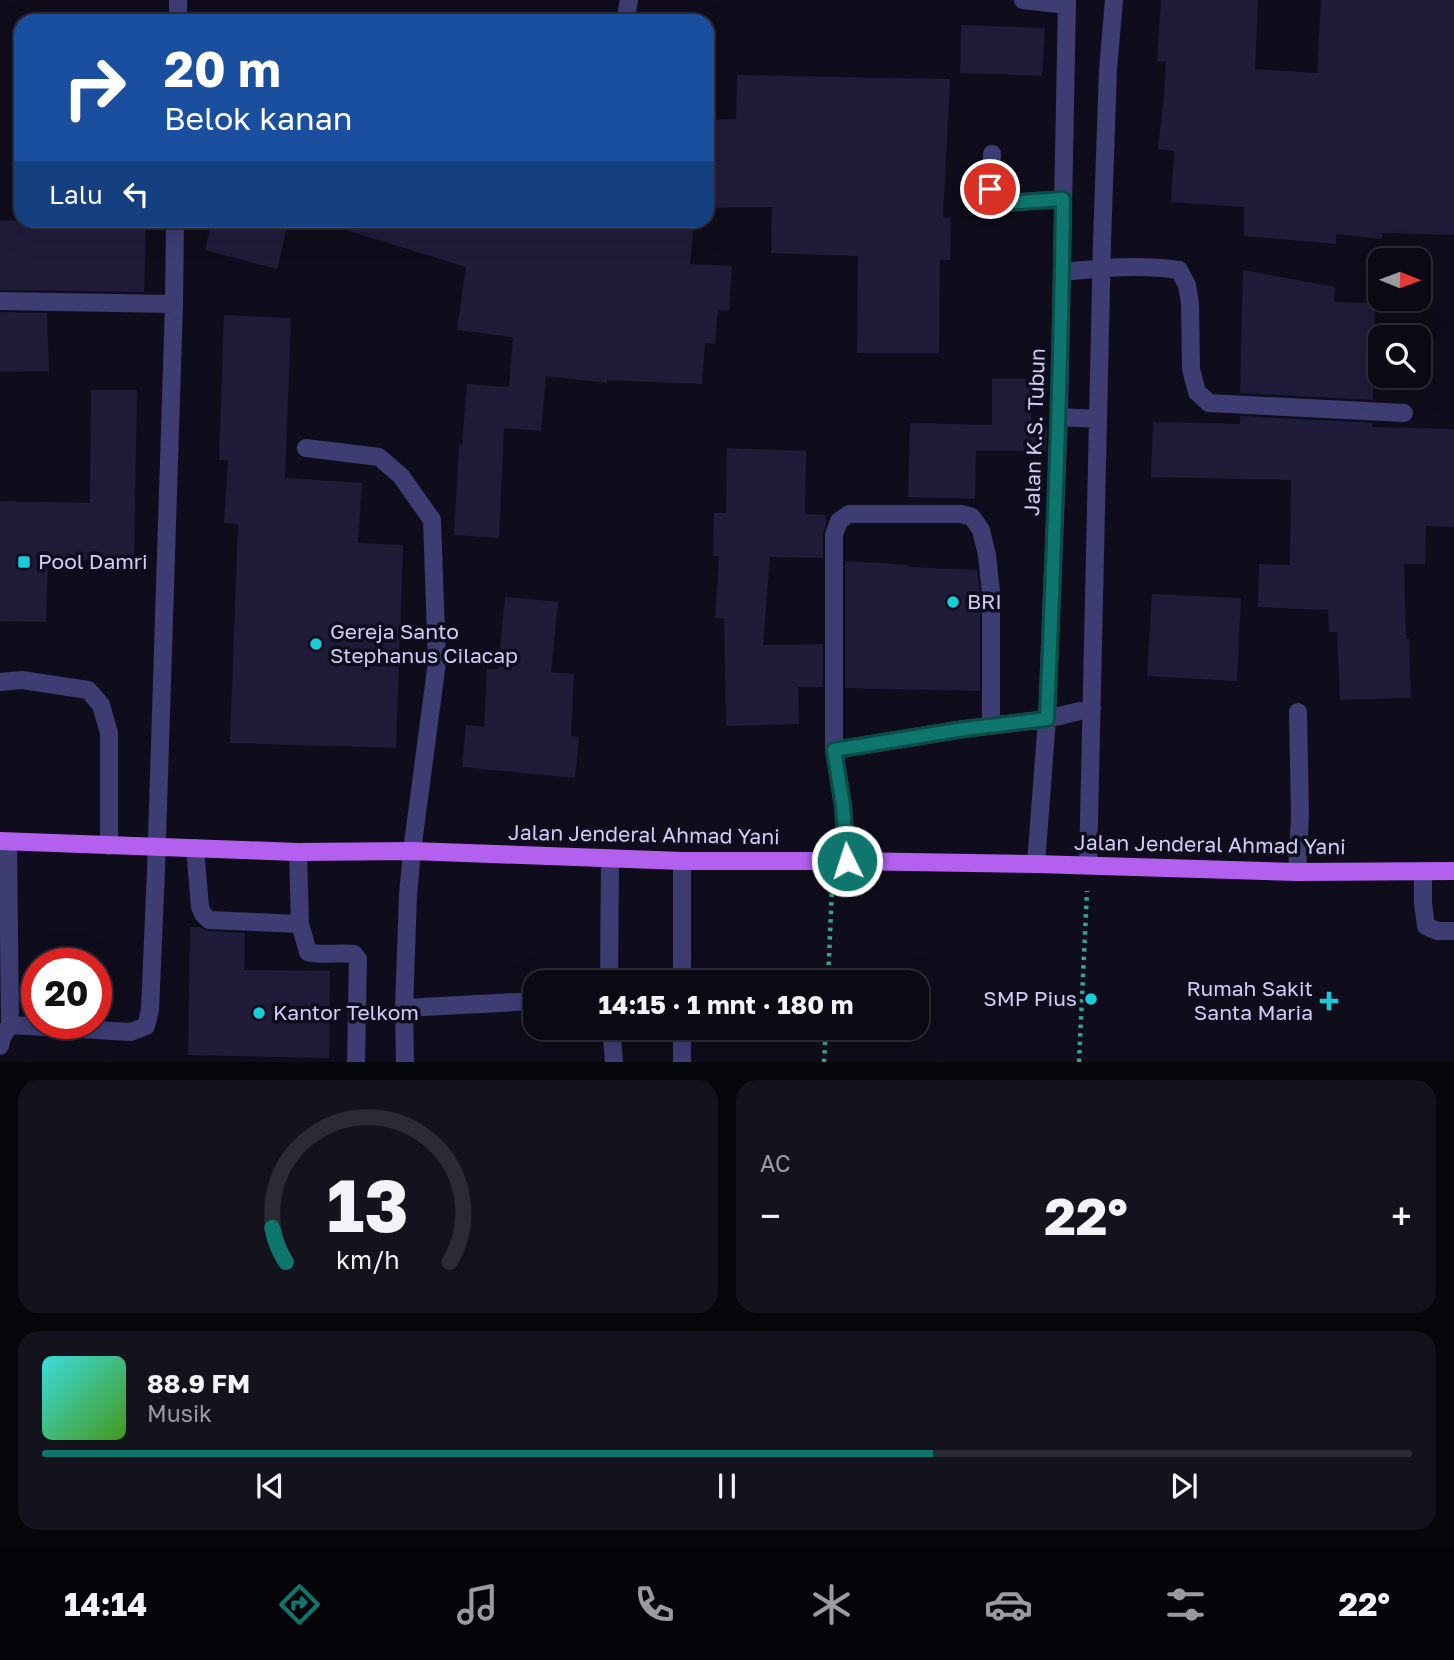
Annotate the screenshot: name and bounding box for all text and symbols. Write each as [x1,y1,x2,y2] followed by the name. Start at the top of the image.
[164,39,281,98] text: 20 m
[49,42,140,133] icon: right
[164,99,352,137] text: Belok kanan
[960,159,1020,219] pin
[971,170,1009,208] icon: arrive
[117,175,155,213] icon: left
[49,179,103,210] text: Lalu
[1368,248,1432,312] north arrow
[1368,248,1431,388] map controls
[1368,325,1431,388] button: search
[1018,348,1050,516] street label: Jalan K.S. Tubun
[38,548,148,574] place label: Pool Damri
[16,554,32,570] marker: Pool Damri
[967,588,1002,614] place label: BRI
[945,594,961,610] marker: BRI
[330,618,518,668] place label: Gereja Santo Stephanus Cilacap
[308,636,324,652] marker: Gereja Santo Stephanus Cilacap
[508,819,780,849] street label: Jalan Jenderal Ahmad Yani
[810,824,884,898] position arrow
[1074,829,1346,859] street label: Jalan Jenderal Ahmad Yani
[21,948,112,1039] speed limit sign: 20
[1187,975,1313,1025] place label: Rumah Sakit Santa Maria
[983,985,1077,1011] place label: SMP Pius
[599,989,853,1020] text: 14:15 · 1 mnt · 180 m
[1083,991,1099,1007] marker: SMP Pius
[1319,991,1339,1011] marker: Rumah Sakit Santa Maria
[273,999,419,1025] place label: Kantor Telkom
[251,1005,267,1021] marker: Kantor Telkom
[760,1149,791,1177] text: AC
[327,1162,409,1249] text: 13
[1044,1184,1128,1246] text: 22°
[760,1193,781,1238] text: −
[1391,1193,1412,1238] text: +
[336,1244,400,1275] text: km/h
[147,1368,250,1399] text: 88.9 FM
[147,1399,212,1427] text: Musik
[251,1467,289,1505] icon: previous
[708,1467,746,1505] icon: pause
[1165,1467,1203,1505] icon: next
[275,1580,324,1629] icon: directions
[453,1580,502,1629] icon: music
[630,1580,679,1629] icon: phone
[807,1580,856,1629] icon: climate
[984,1580,1033,1629] icon: car
[1161,1580,1210,1629] icon: filters
[64,1585,147,1623] text: 14:14
[1338,1585,1390,1623] text: 22°

